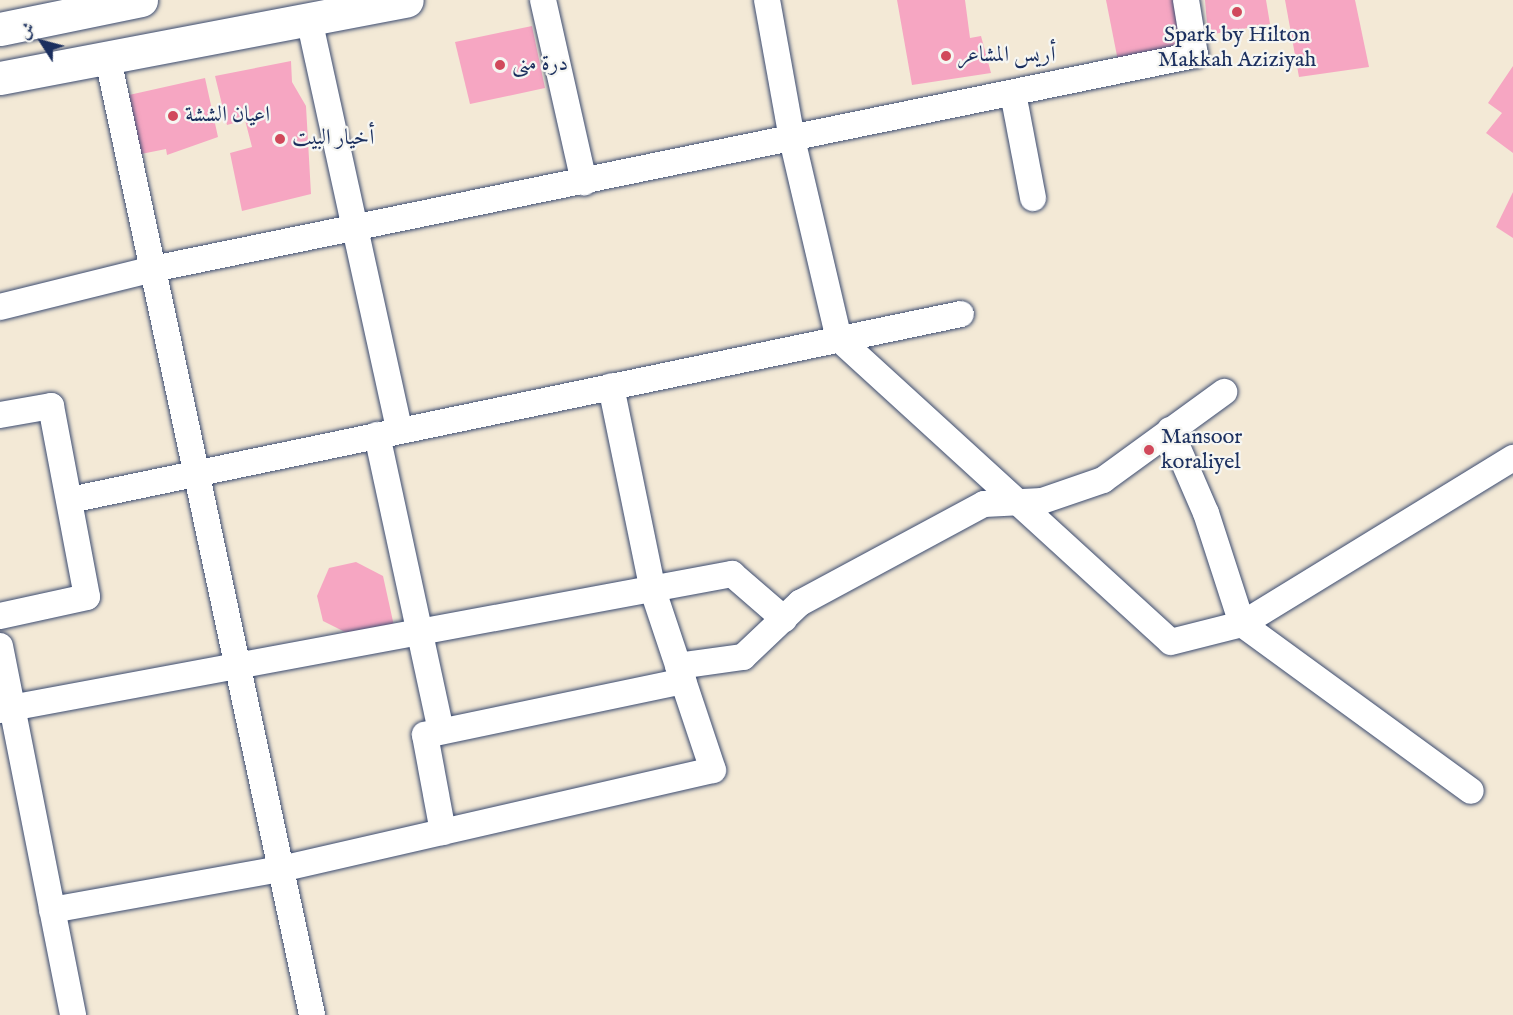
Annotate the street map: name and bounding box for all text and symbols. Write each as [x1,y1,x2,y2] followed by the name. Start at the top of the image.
[1230,5,1244,19] marker: Spark by Hilton Makkah Aziziyah
[12,12,72,72] north arrow
[15,19,40,44] text: ش
[1158,22,1316,74] place label: Spark by Hilton Makkah Aziziyah
[958,43,1056,69] place label: أريس المشاعر
[939,49,953,63] marker: أريس المشاعر
[512,52,568,78] place label: درة منى
[493,58,507,72] marker: درة منى
[185,103,270,129] place label: اعيان الششة
[166,109,180,123] marker: اعيان الششة
[292,126,374,152] place label: أخيار البيت
[273,132,287,146] marker: أخيار البيت
[1161,424,1242,476] place label: Mansoor koraliyel
[1142,443,1156,457] marker: Mansoor koraliyel

